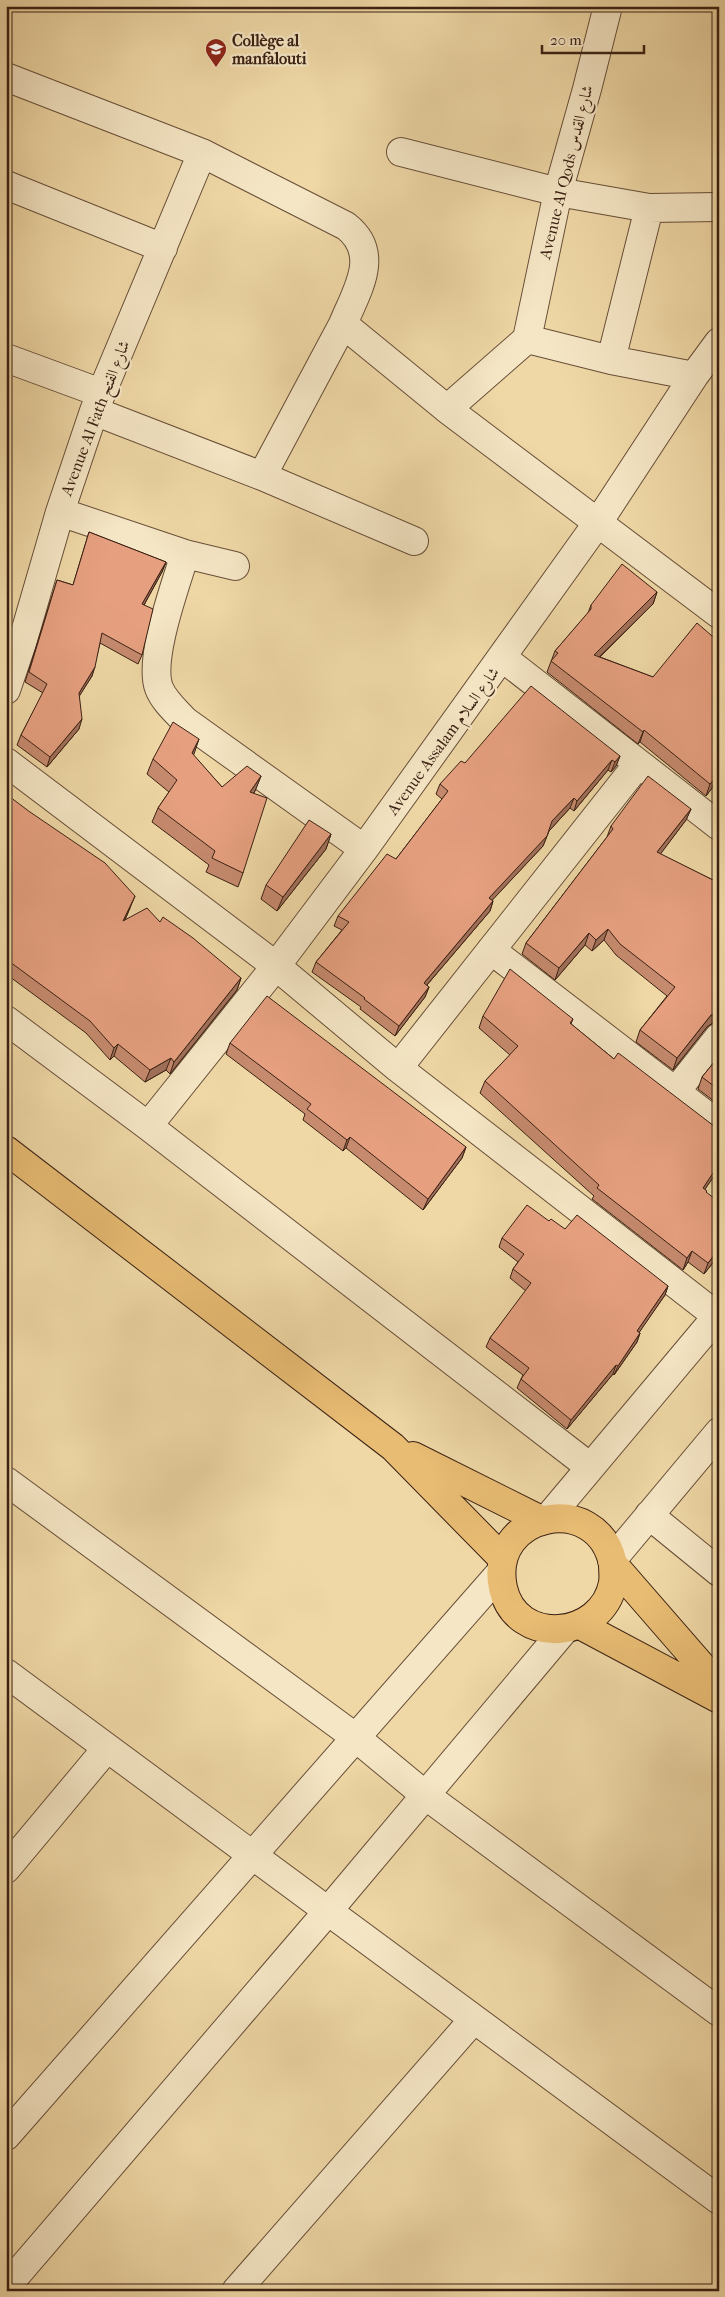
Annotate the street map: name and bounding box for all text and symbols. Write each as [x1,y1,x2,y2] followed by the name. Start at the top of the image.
[542,22,645,54] scale bar
[231,31,307,68] place label: Collège al manfalouti
[550,31,582,49] text: 20 m
[204,37,228,68] school or university icon: Collège al manfalouti
[535,83,601,263] street label: Avenue Al Qods شارع القدس
[56,338,138,501] street label: Avenue Al Fath شارع الفتح
[382,663,507,822] street label: Avenue Assalam شارع السلام

